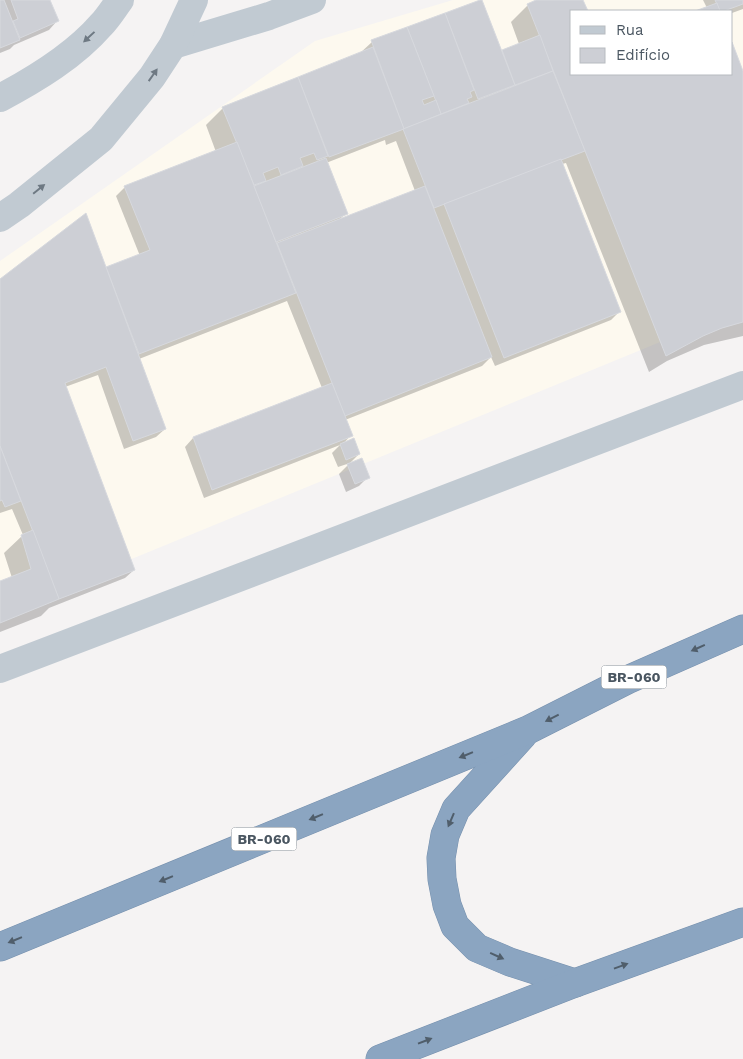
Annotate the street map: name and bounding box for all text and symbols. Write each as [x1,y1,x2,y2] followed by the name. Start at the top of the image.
[570,10,733,75] legend
[616,21,644,39] text: Rua
[83,31,95,43] one-way arrow
[616,46,670,64] text: Edifício
[148,68,158,82] one-way arrow
[32,184,45,195] one-way arrow
[691,645,705,653] one-way arrow
[602,666,666,689] road number: BR-060
[544,714,559,722] one-way arrow
[459,752,474,760] one-way arrow
[308,813,323,821] one-way arrow
[447,813,455,827] one-way arrow
[232,828,296,851] road number: BR-060
[159,875,173,883] one-way arrow
[8,937,23,945] one-way arrow
[490,953,504,961] one-way arrow
[614,962,629,969] one-way arrow
[418,1037,433,1045] one-way arrow

